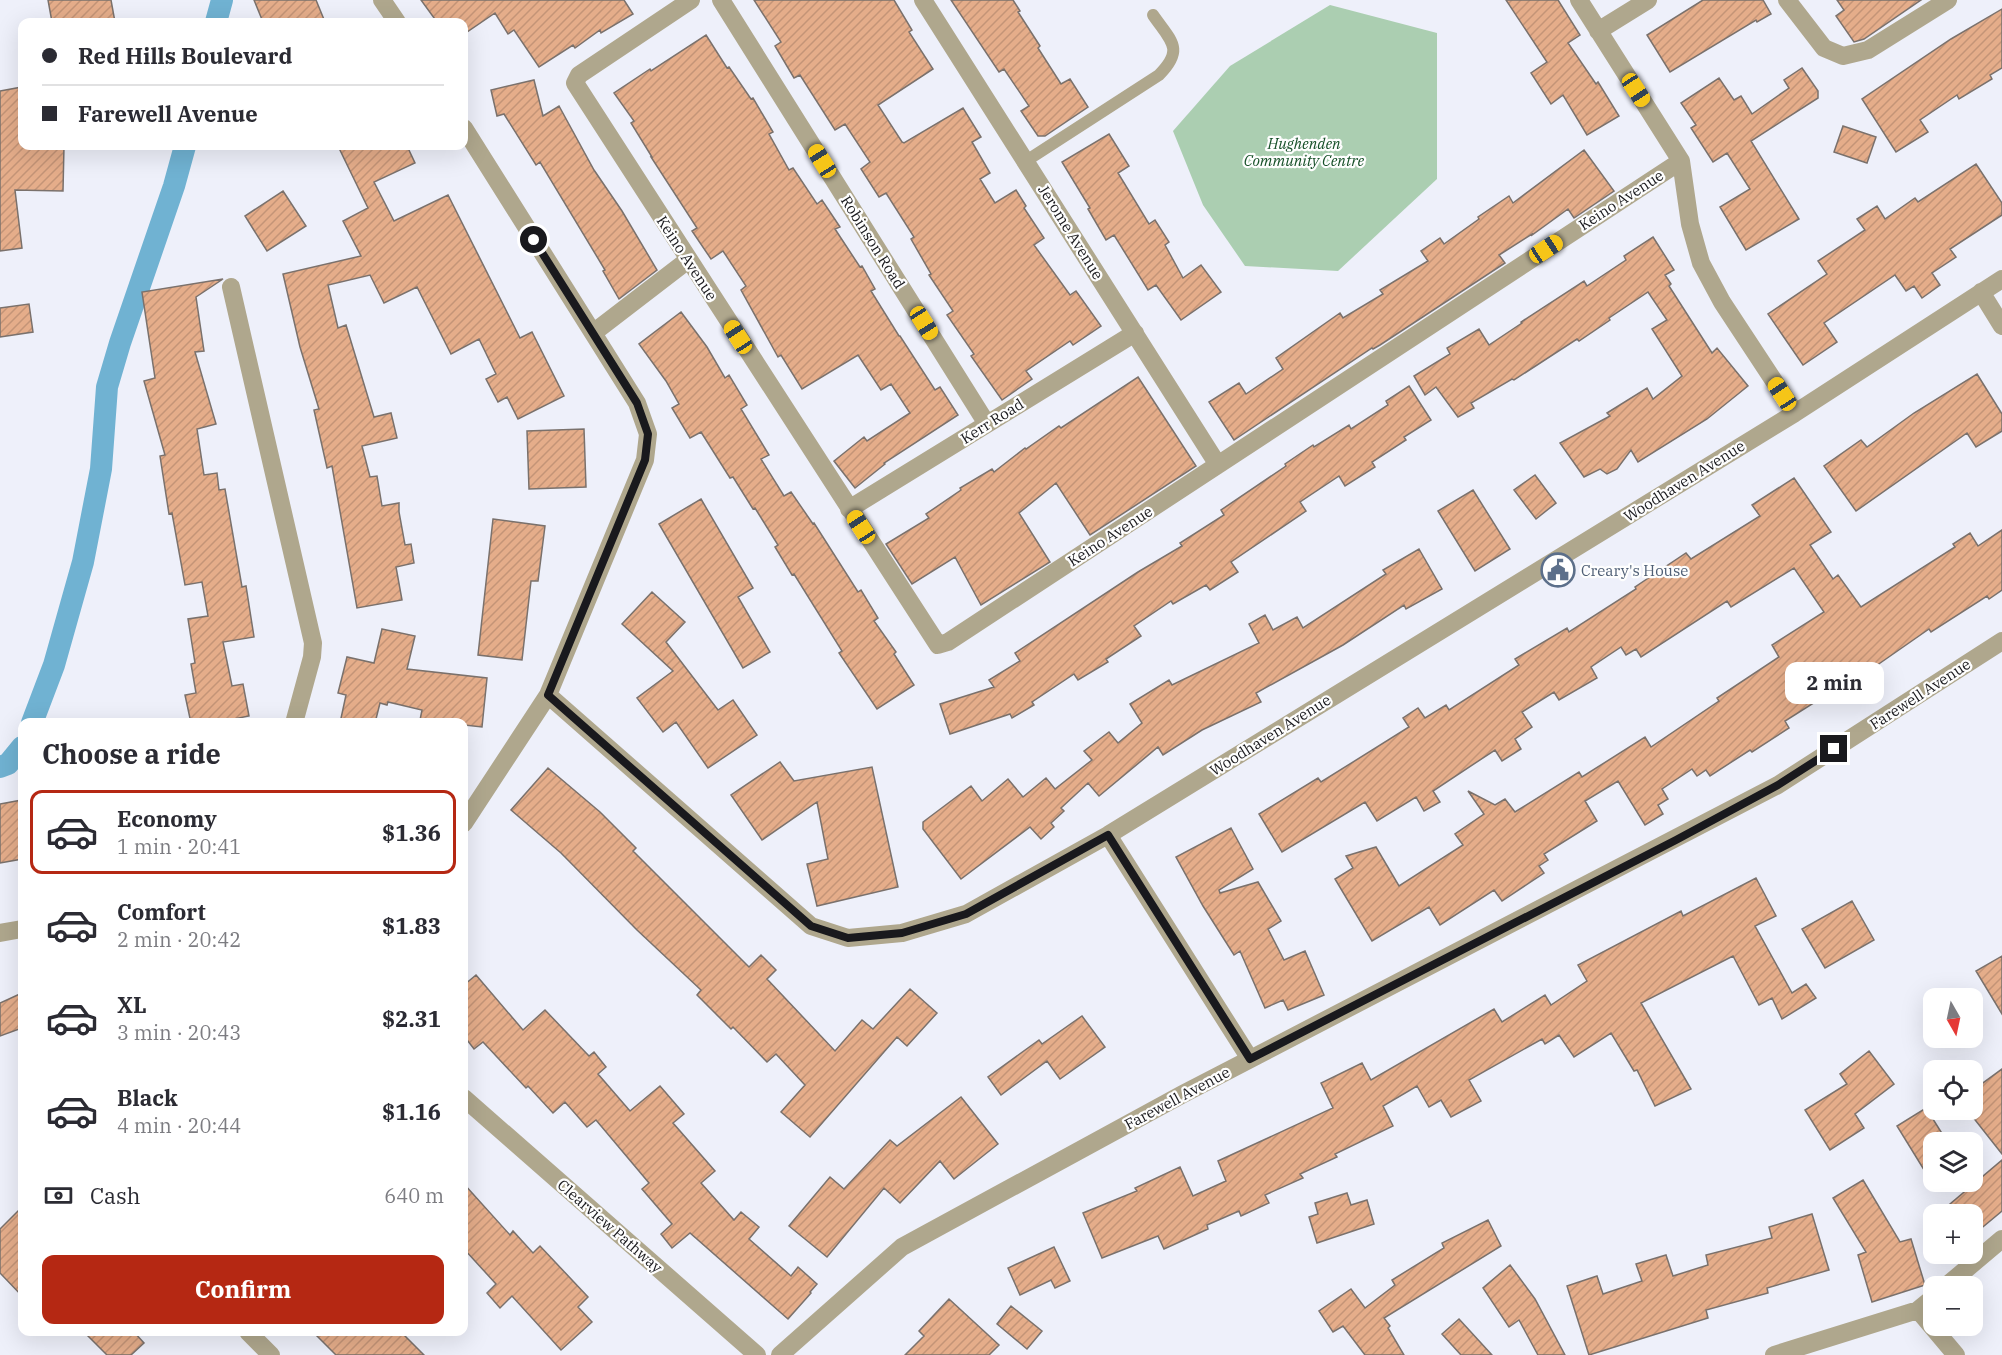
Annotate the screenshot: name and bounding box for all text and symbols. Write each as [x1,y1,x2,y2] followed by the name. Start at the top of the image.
[78,41,292,70] text: Red Hills Boulevard
[1619,70,1653,110] car
[78,99,258,128] text: Farewell Avenue
[1244,134,1365,170] park label: Hughenden Community Centre
[805,141,839,181] car
[1575,166,1667,234] street label: Keino Avenue
[1034,181,1108,283] street label: Jerome Avenue
[837,192,909,292] street label: Robinson Road
[653,212,721,304] street label: Keino Avenue
[520,226,547,253] route start
[1526,232,1566,266] car
[907,303,941,343] car
[721,317,755,357] car
[1765,374,1799,414] car
[957,394,1027,448] street label: Kerr Road
[1620,436,1748,526] street label: Woodhaven Avenue
[1064,502,1156,570] street label: Keino Avenue
[844,507,878,547] car
[1540,552,1576,588] public building icon: Creary's House
[1581,561,1688,580] place label: Creary's House
[1866,654,1974,734] street label: Farewell Avenue
[1784,662,1884,704] callout: 2 min
[1807,669,1863,696] text: 2 min
[1206,690,1334,780] street label: Woodhaven Avenue
[1820,735,1847,762] route end
[42,736,221,771] text: Choose a ride
[117,804,217,833] text: Economy
[45,805,99,859] icon: car
[382,818,441,847] text: $1.36
[117,833,241,860] text: 1 min · 20:41
[117,897,206,926] text: Comfort
[45,898,99,952] icon: car
[382,911,441,940] text: $1.83
[117,926,241,953] text: 2 min · 20:42
[1923,988,1983,1048] north arrow
[1923,988,1983,1336] map controls
[117,990,147,1019] text: XL
[45,991,99,1045] icon: car
[382,1004,441,1033] text: $2.31
[117,1019,241,1046] text: 3 min · 20:43
[1923,1060,1983,1120] button: locate
[1121,1062,1233,1134] street label: Farewell Avenue
[117,1083,178,1112] text: Black
[45,1084,99,1138] icon: car
[382,1097,441,1126] text: $1.16
[117,1112,241,1139] text: 4 min · 20:44
[1923,1132,1983,1192] button: layers
[554,1175,666,1277] street label: Clearview Pathway
[42,1179,75,1212] icon: cash
[90,1181,141,1210] text: Cash
[384,1182,444,1209] text: 640 m
[1923,1204,1983,1264] button: +
[42,1255,444,1324] button: Confirm
[1923,1276,1983,1336] button: −

